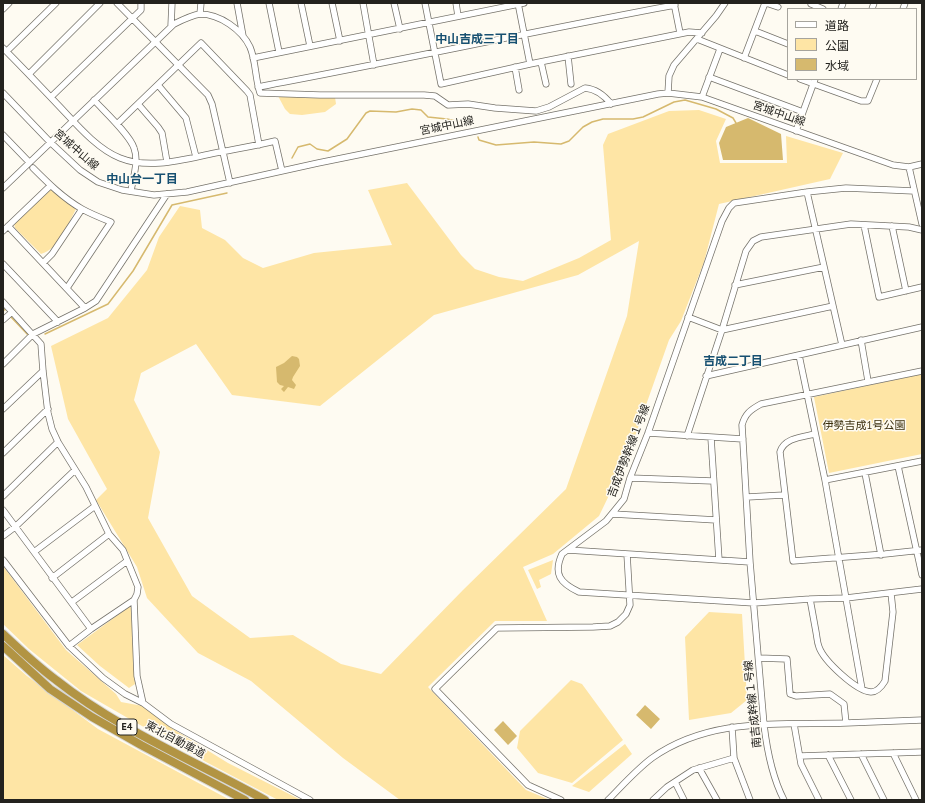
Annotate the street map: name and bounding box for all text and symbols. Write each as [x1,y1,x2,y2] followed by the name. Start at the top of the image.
[787,8,917,80] legend
[825,18,849,33] text: 道路
[435,33,519,47] district label: 中山吉成三丁目
[825,38,849,53] text: 公園
[825,58,849,73] text: 水域
[751,99,807,129] street label: 宮城中山線
[419,114,475,138] street label: 宮城中山線
[51,127,101,173] street label: 宮城中山線
[106,173,178,187] district label: 中山台一丁目
[703,355,763,369] district label: 吉成二丁目
[605,402,653,500] street label: 吉成伊勢幹線１号線
[823,419,905,433] park label: 伊勢吉成1号公園
[742,660,764,748] street label: 南吉成幹線１号線
[117,719,137,735] road number: E4
[143,719,207,761] street label: 東北自動車道

